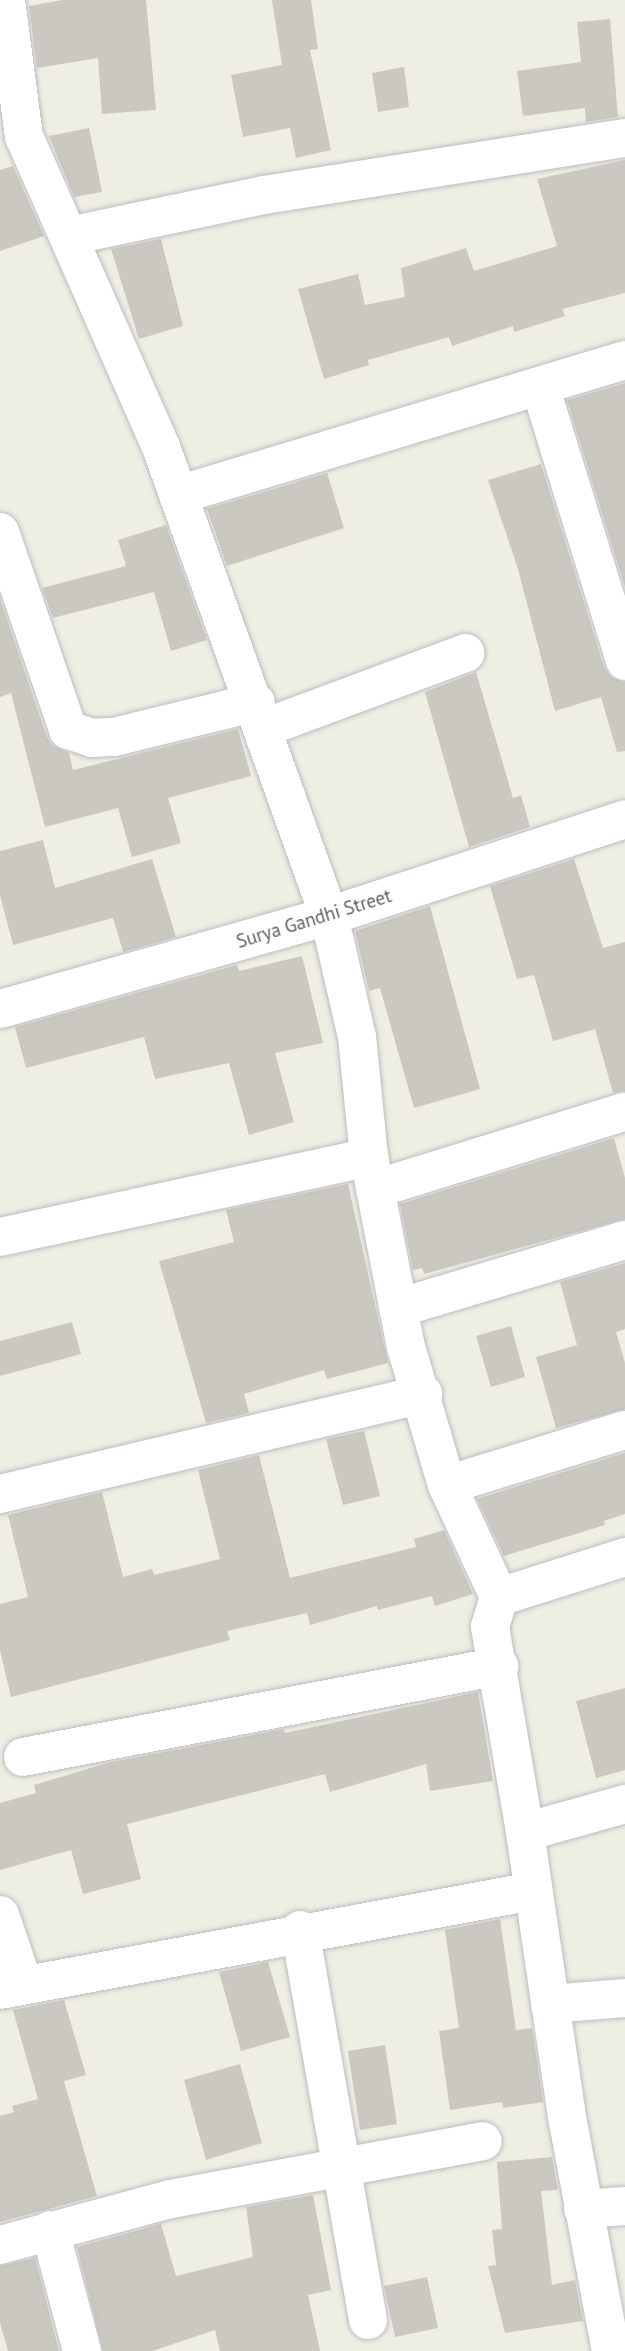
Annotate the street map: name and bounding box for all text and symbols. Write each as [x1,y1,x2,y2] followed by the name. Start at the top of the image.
[234,885,394,953] street label: Surya Gandhi Street

